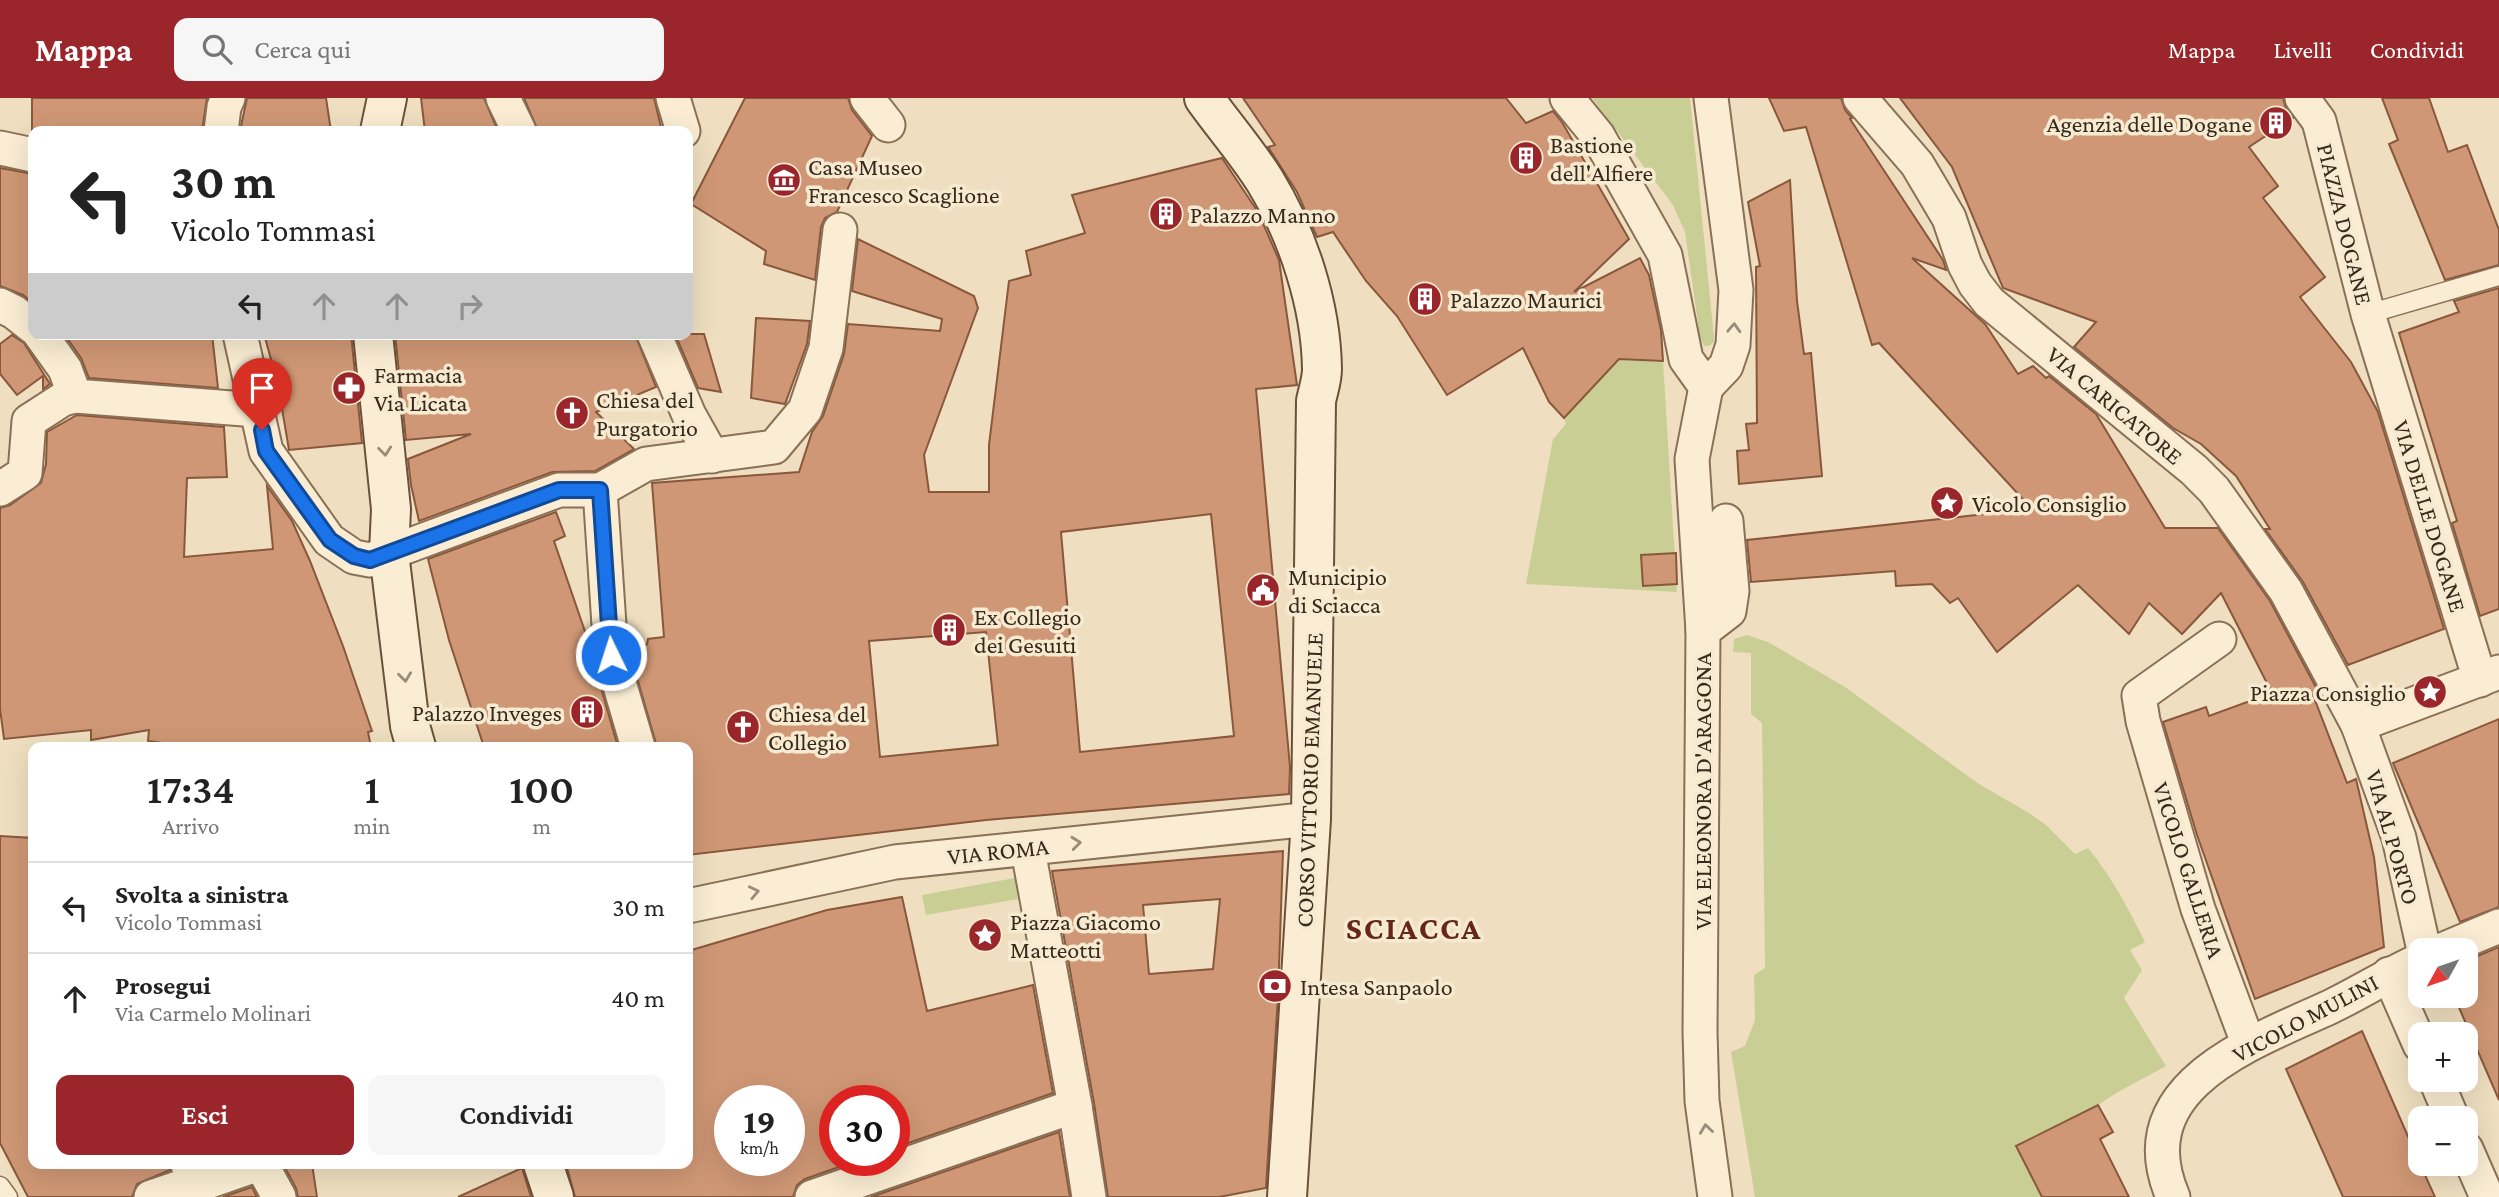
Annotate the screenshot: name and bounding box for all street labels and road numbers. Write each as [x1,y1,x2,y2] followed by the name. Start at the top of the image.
[2312,140,2378,308] street label: PIAZZA DOGANE
[2042,340,2188,470] street label: VIA CARICATORE
[2388,417,2472,615] street label: VIA DELLE DOGANE
[1290,632,1328,928] street label: CORSO VITTORIO EMANUELE
[1689,652,1716,930] street label: VIA ELEONORA D'ARAGONA
[2361,766,2425,908] street label: VIA AL PORTO
[2148,779,2230,962] street label: VICOLO GALLERIA
[946,832,1050,870] street label: VIA ROMA
[2227,968,2383,1068] street label: VICOLO MULINI

